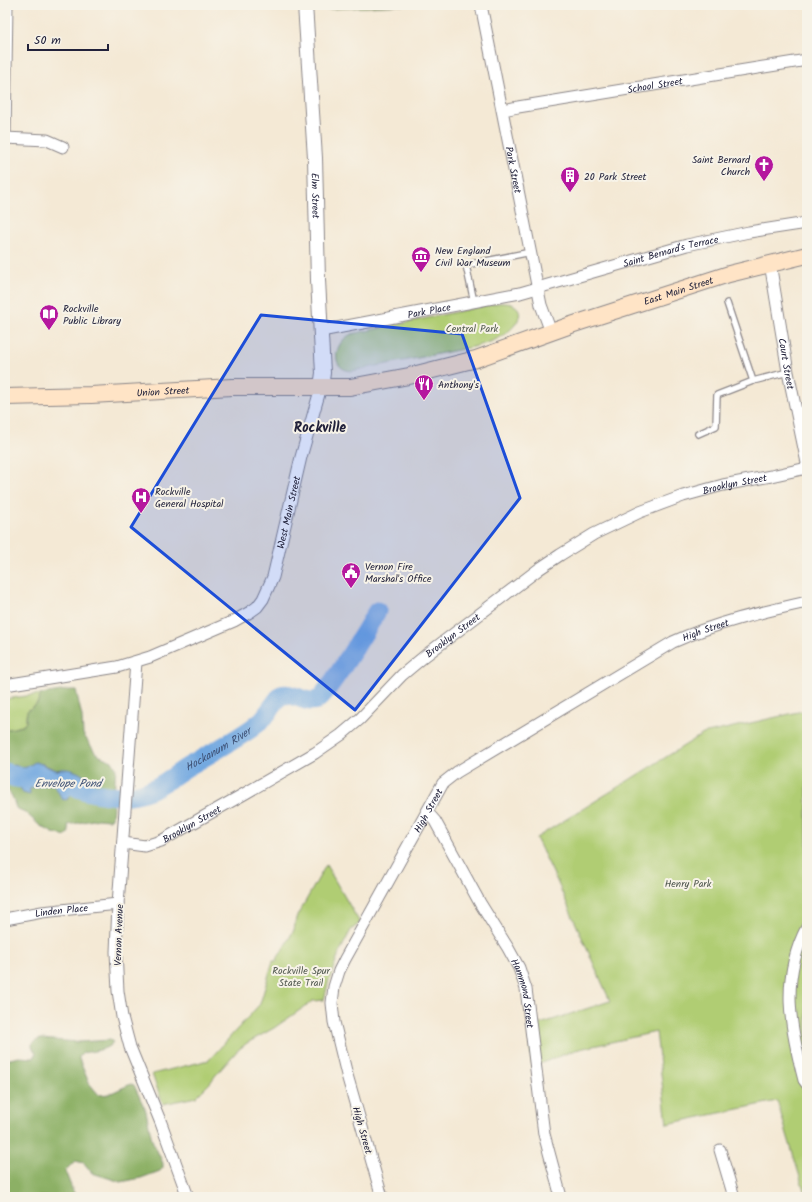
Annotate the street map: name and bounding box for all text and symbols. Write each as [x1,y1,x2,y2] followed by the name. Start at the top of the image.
[28,26,108,52] scale bar
[34,31,61,50] text: 50 m
[626,73,684,98] street label: School Street
[500,145,525,195] street label: Park Street
[692,152,751,180] place label: Saint Bernard Church
[753,154,775,182] church icon: Saint Bernard Church
[559,165,581,193] building icon: 20 Park Street
[584,169,646,185] place label: 20 Park Street
[306,173,323,219] street label: Elm Street
[621,232,720,272] street label: Saint Bernard's Terrace
[435,243,511,271] place label: New England Civil War Museum
[410,245,432,273] museum icon: New England Civil War Museum
[642,273,716,310] street label: East Main Street
[406,299,453,323] street label: Park Place
[63,301,121,329] place label: Rockville Public Library
[38,303,60,331] library icon: Rockville Public Library
[446,321,498,337] park label: Central Park
[774,337,798,391] street label: Court Street
[413,373,435,401] restaurant icon: Anthony's
[438,377,480,393] place label: Anthony's
[136,382,190,401] street label: Union Street
[294,417,346,439] district label: Rockville
[701,470,768,499] street label: Brooklyn Street
[273,474,305,550] street label: West Main Street
[155,484,224,512] place label: Rockville General Hospital
[130,486,152,514] hospital icon: Rockville General Hospital
[365,559,432,587] place label: Vernon Fire Marshal's Office
[340,561,362,589] public building icon: Vernon Fire Marshal's Office
[422,610,484,662] street label: Brooklyn Street
[680,615,731,646] street label: High Street
[182,722,257,777] water label: Hockanum River
[35,775,104,793] water label: Envelope Pond
[410,786,447,836] street label: High Street
[160,801,224,848] street label: Brooklyn Street
[665,876,712,892] park label: Henry Park
[33,900,89,922] street label: Linden Place
[110,903,128,966] street label: Vernon Avenue
[506,956,538,1029] street label: Hammond Street
[272,963,331,991] park label: Rockville Spur State Trail
[348,1105,376,1156] street label: High Street

